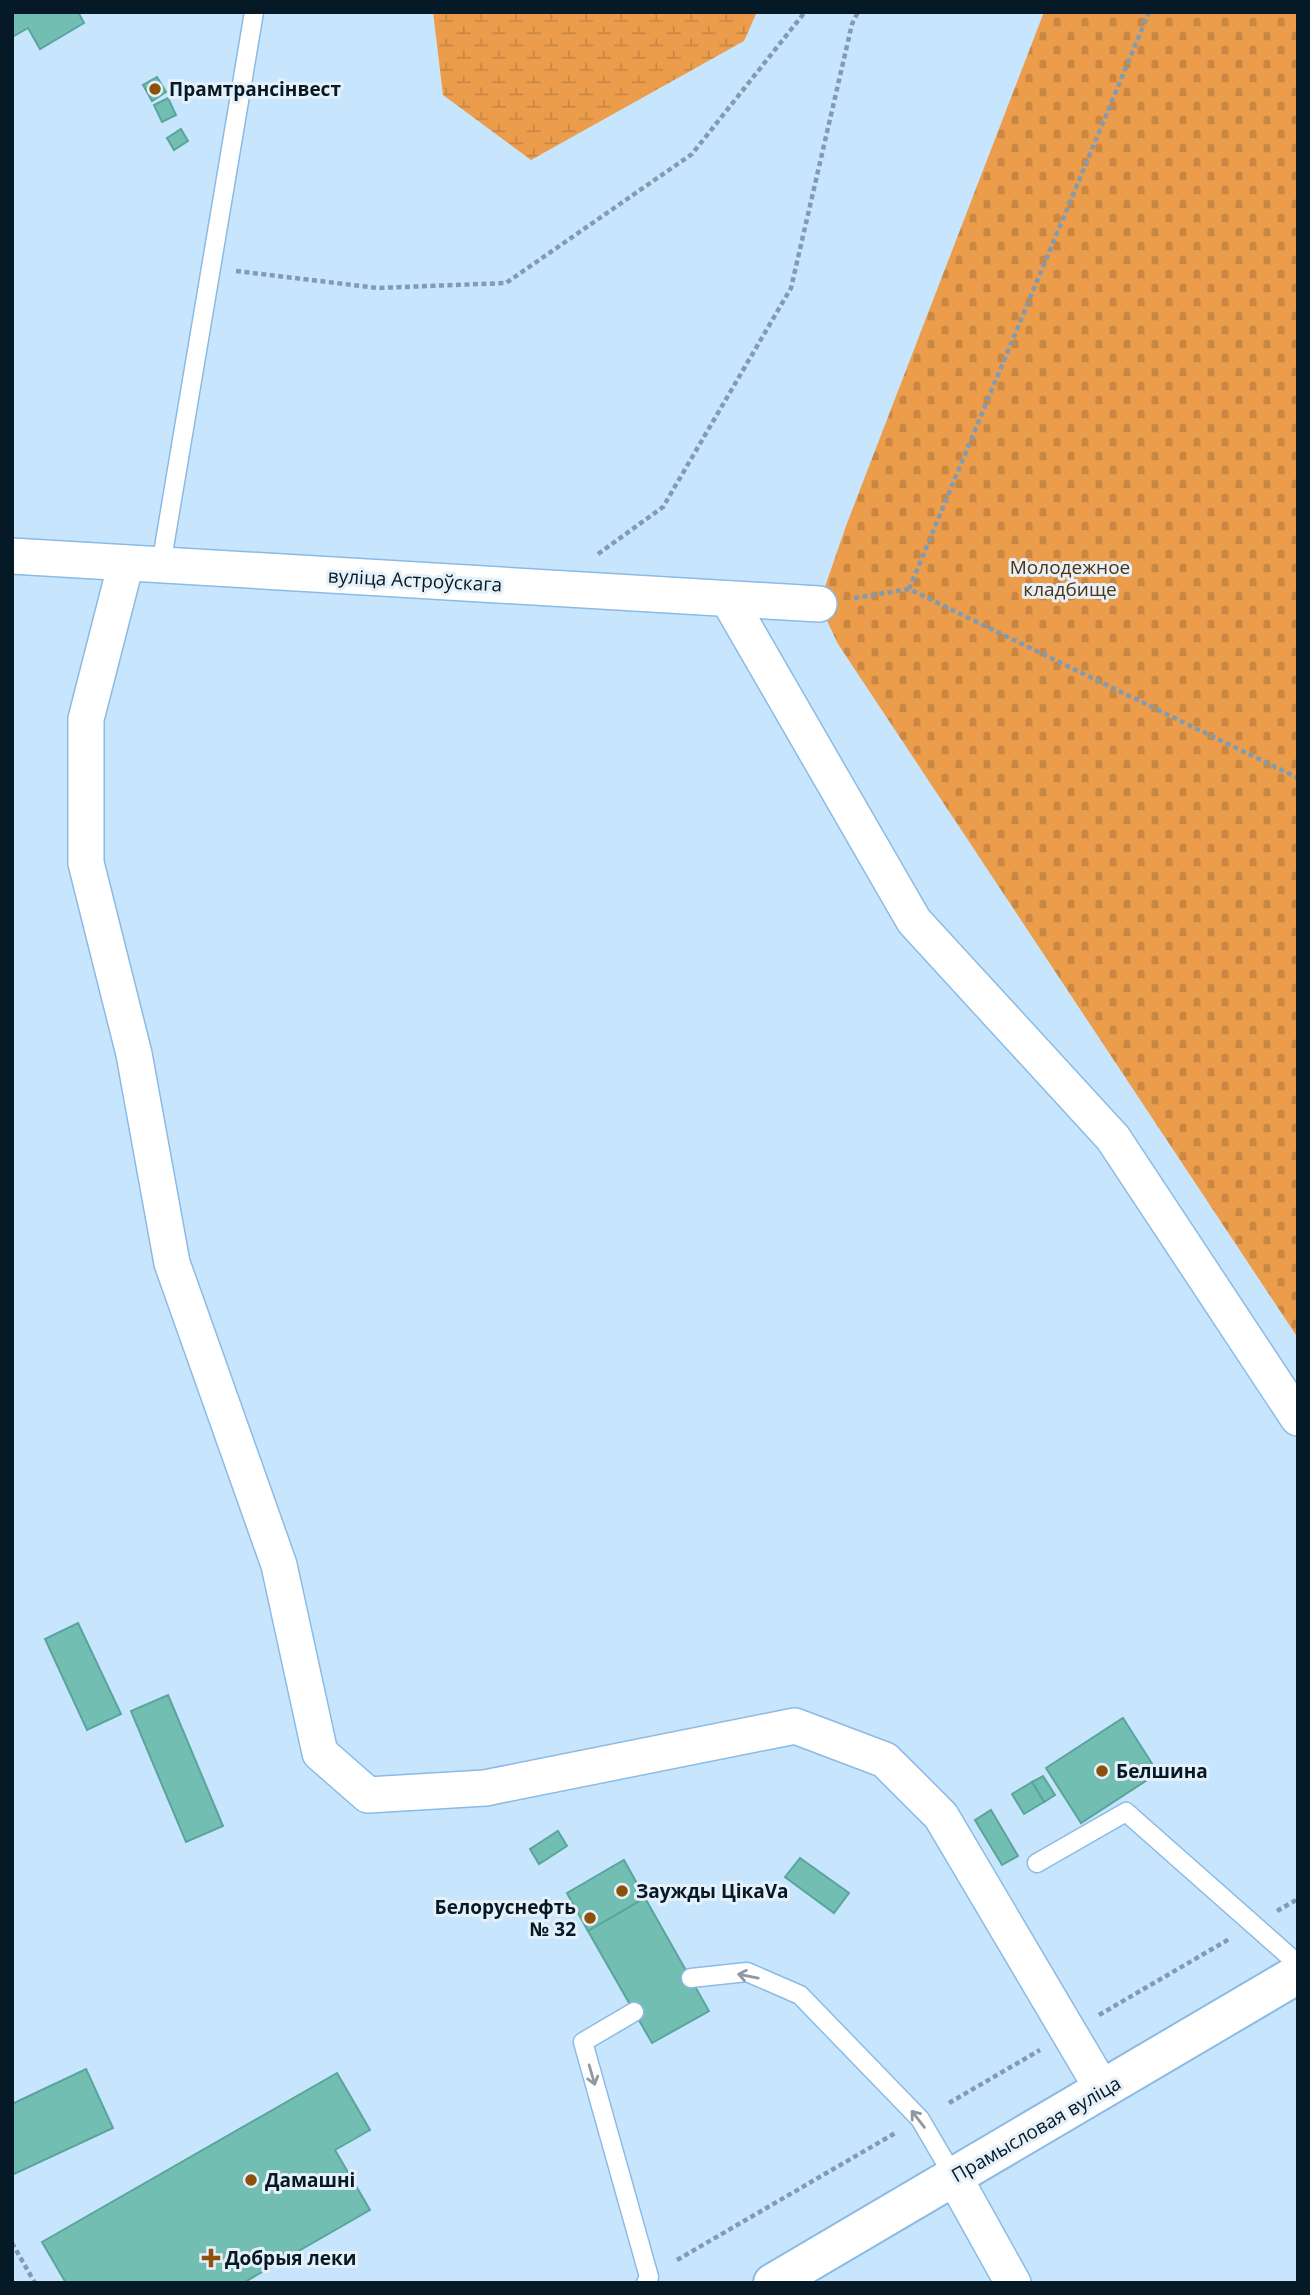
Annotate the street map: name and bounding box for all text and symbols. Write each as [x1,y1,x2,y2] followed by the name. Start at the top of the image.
[169,76,341,102] place label: Прамтрансінвест
[147,81,163,97] marker: Прамтрансінвест
[1010,554,1130,602] park label: Молодежное кладбище
[327,562,503,598] street label: вуліца Астроўскага
[1116,1758,1208,1784] place label: Белшина
[1094,1763,1110,1779] marker: Белшина
[636,1878,789,1904] place label: Заужды ЦікаVа
[614,1883,630,1899] marker: Заужды ЦікаVа
[435,1894,576,1942] place label: Белоруснефть № 32
[582,1910,598,1926] marker: Белоруснефть № 32
[737,1968,759,1981] one-way arrow
[587,2064,600,2086] one-way arrow
[947,2070,1125,2188] street label: Прамысловая вуліца
[910,2110,926,2128] one-way arrow
[265,2167,355,2193] place label: Дамашні
[243,2172,259,2188] marker: Дамашні
[225,2245,356,2271] place label: Добрыя леки
[203,2250,219,2266] marker: Добрыя леки

